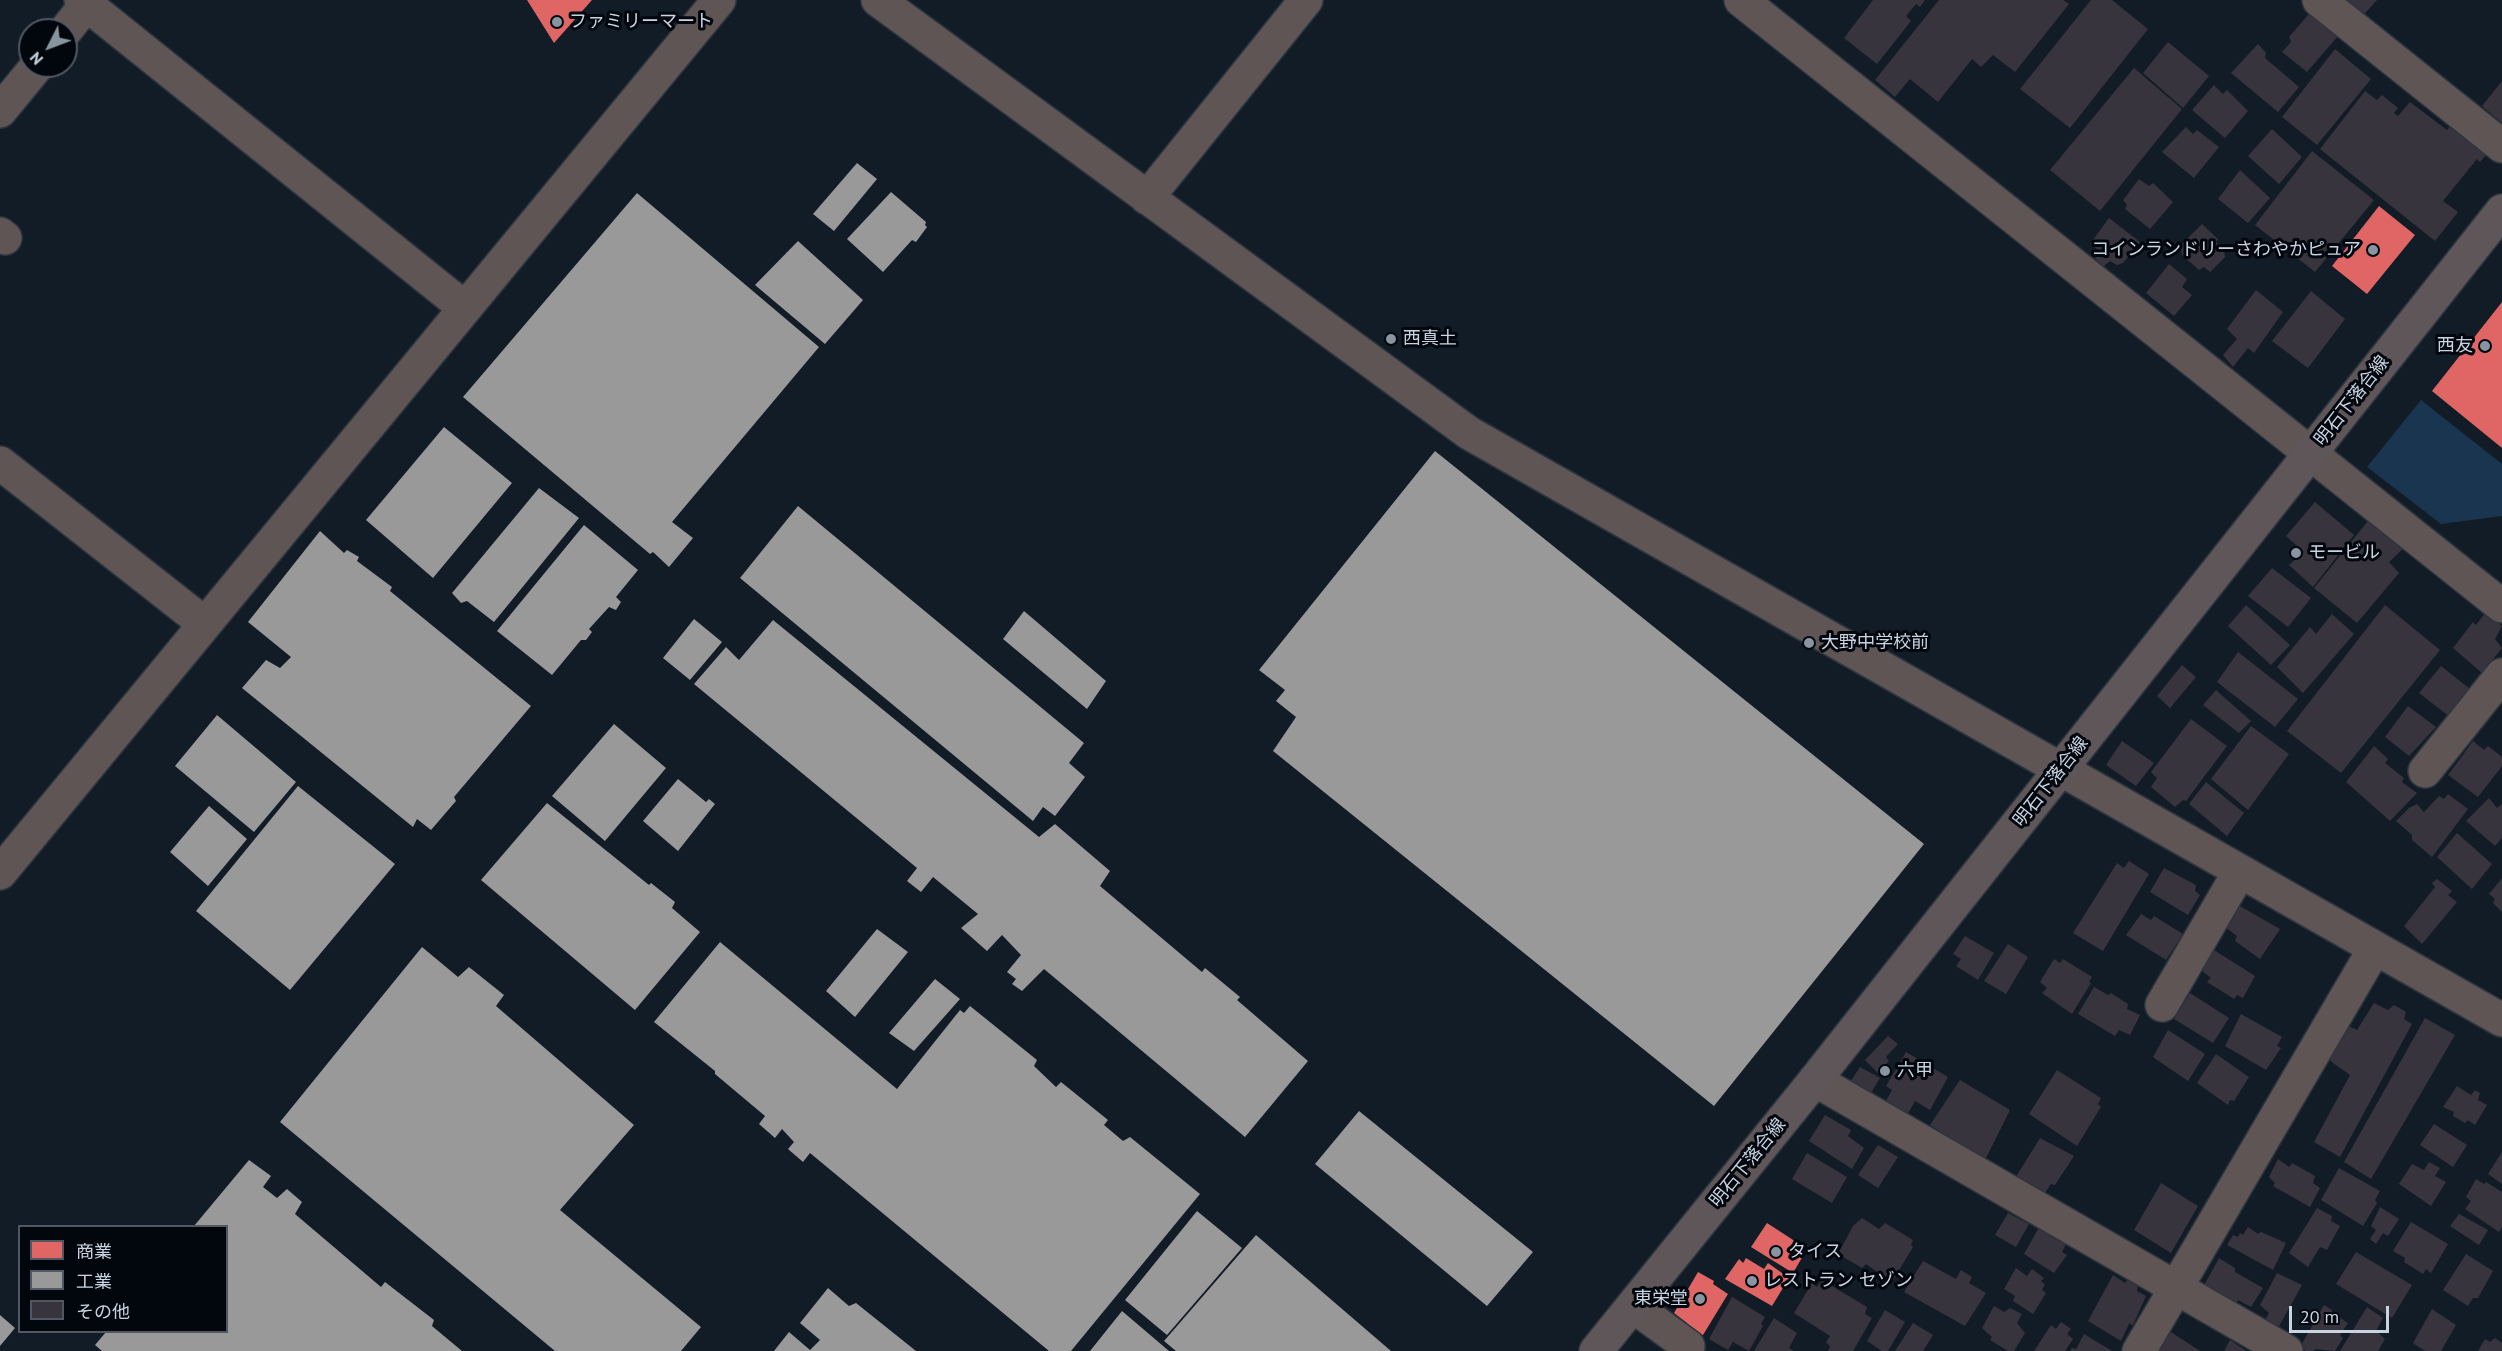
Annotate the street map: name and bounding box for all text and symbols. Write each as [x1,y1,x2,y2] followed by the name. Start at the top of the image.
[569,11,713,33] place label: ファミリーマート
[550,15,564,29] marker: ファミリーマート
[18,18,78,78] north arrow
[25,48,47,69] text: N
[2091,239,2361,261] place label: コインランドリーさわやかピュア
[2366,243,2380,257] marker: コインランドリーさわやかピュア
[1403,328,1457,350] place label: 西真土
[1384,332,1398,346] marker: 西真土
[2437,335,2473,357] place label: 西友
[2478,339,2492,353] marker: 西友
[2310,352,2394,450] street label: 明石下落合線
[2308,542,2380,564] place label: モービル
[2289,546,2303,560] marker: モービル
[1821,632,1929,654] place label: 大野中学校前
[1802,636,1816,650] marker: 大野中学校前
[2009,733,2093,831] street label: 明石下落合線
[1897,1060,1933,1082] place label: 六甲
[1878,1064,1892,1078] marker: 六甲
[1706,1114,1790,1212] street label: 明石下落合線
[18,1225,228,1333] legend
[76,1240,112,1263] text: 商業
[1788,1241,1842,1263] place label: タイス
[1769,1245,1783,1259] marker: タイス
[76,1270,112,1293] text: 工業
[1764,1270,1913,1292] place label: レストラン セゾン
[1745,1274,1759,1288] marker: レストラン セゾン
[1634,1288,1688,1310] place label: 東栄堂
[1693,1292,1707,1306] marker: 東栄堂
[2292,1294,2392,1332] scale bar
[76,1300,130,1323] text: その他
[2300,1305,2339,1328] text: 20 m

